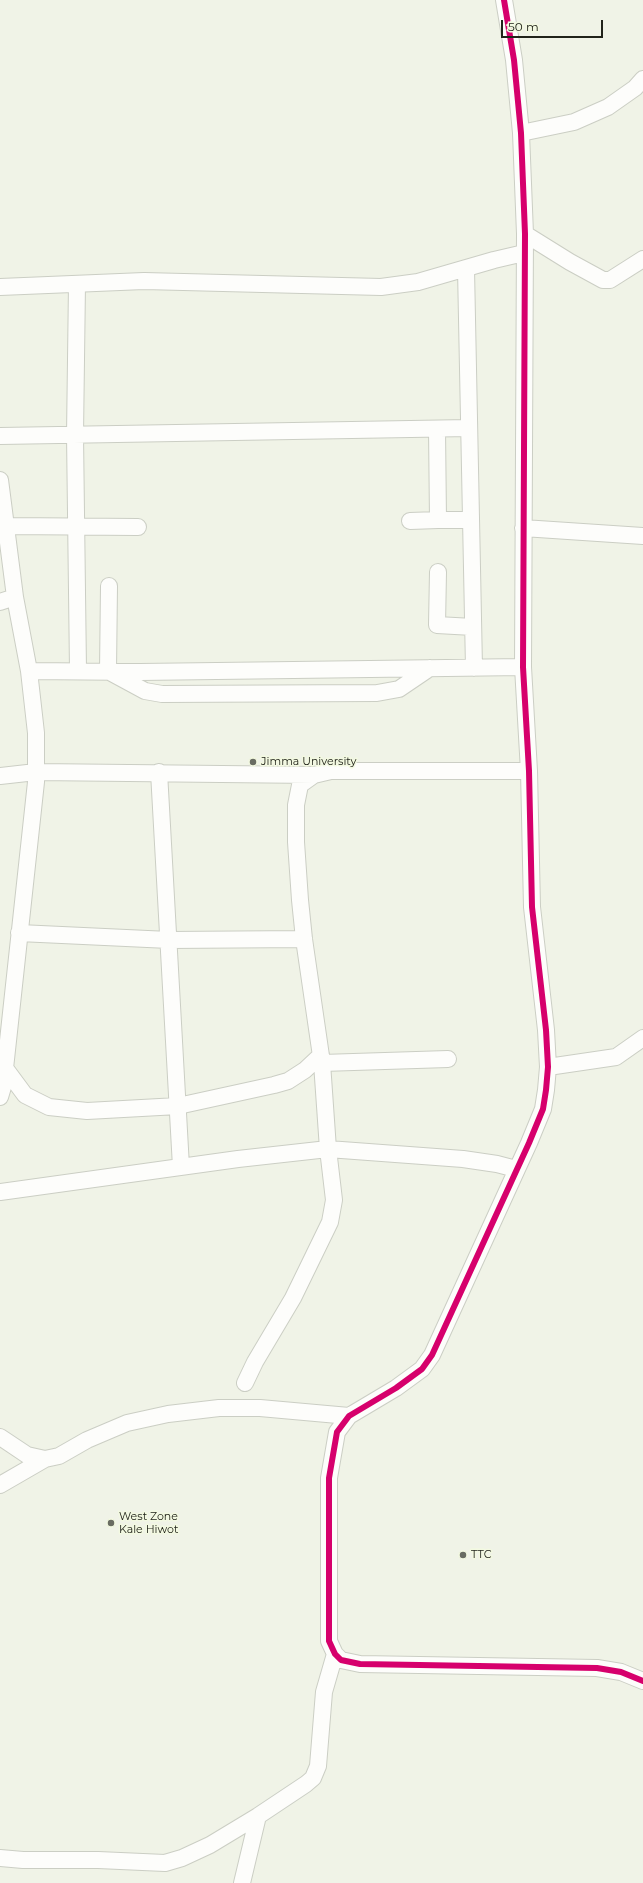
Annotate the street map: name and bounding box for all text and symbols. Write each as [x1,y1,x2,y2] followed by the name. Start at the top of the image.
[503,12,605,38] scale bar
[508,19,539,34] text: 50 m
[261,755,356,769] place label: Jimma University
[248,757,258,767] marker: Jimma University
[119,1510,178,1536] place label: West Zone Kale Hiwot
[106,1518,116,1528] marker: West Zone Kale Hiwot
[471,1548,491,1562] place label: TTC
[458,1550,468,1560] marker: TTC

